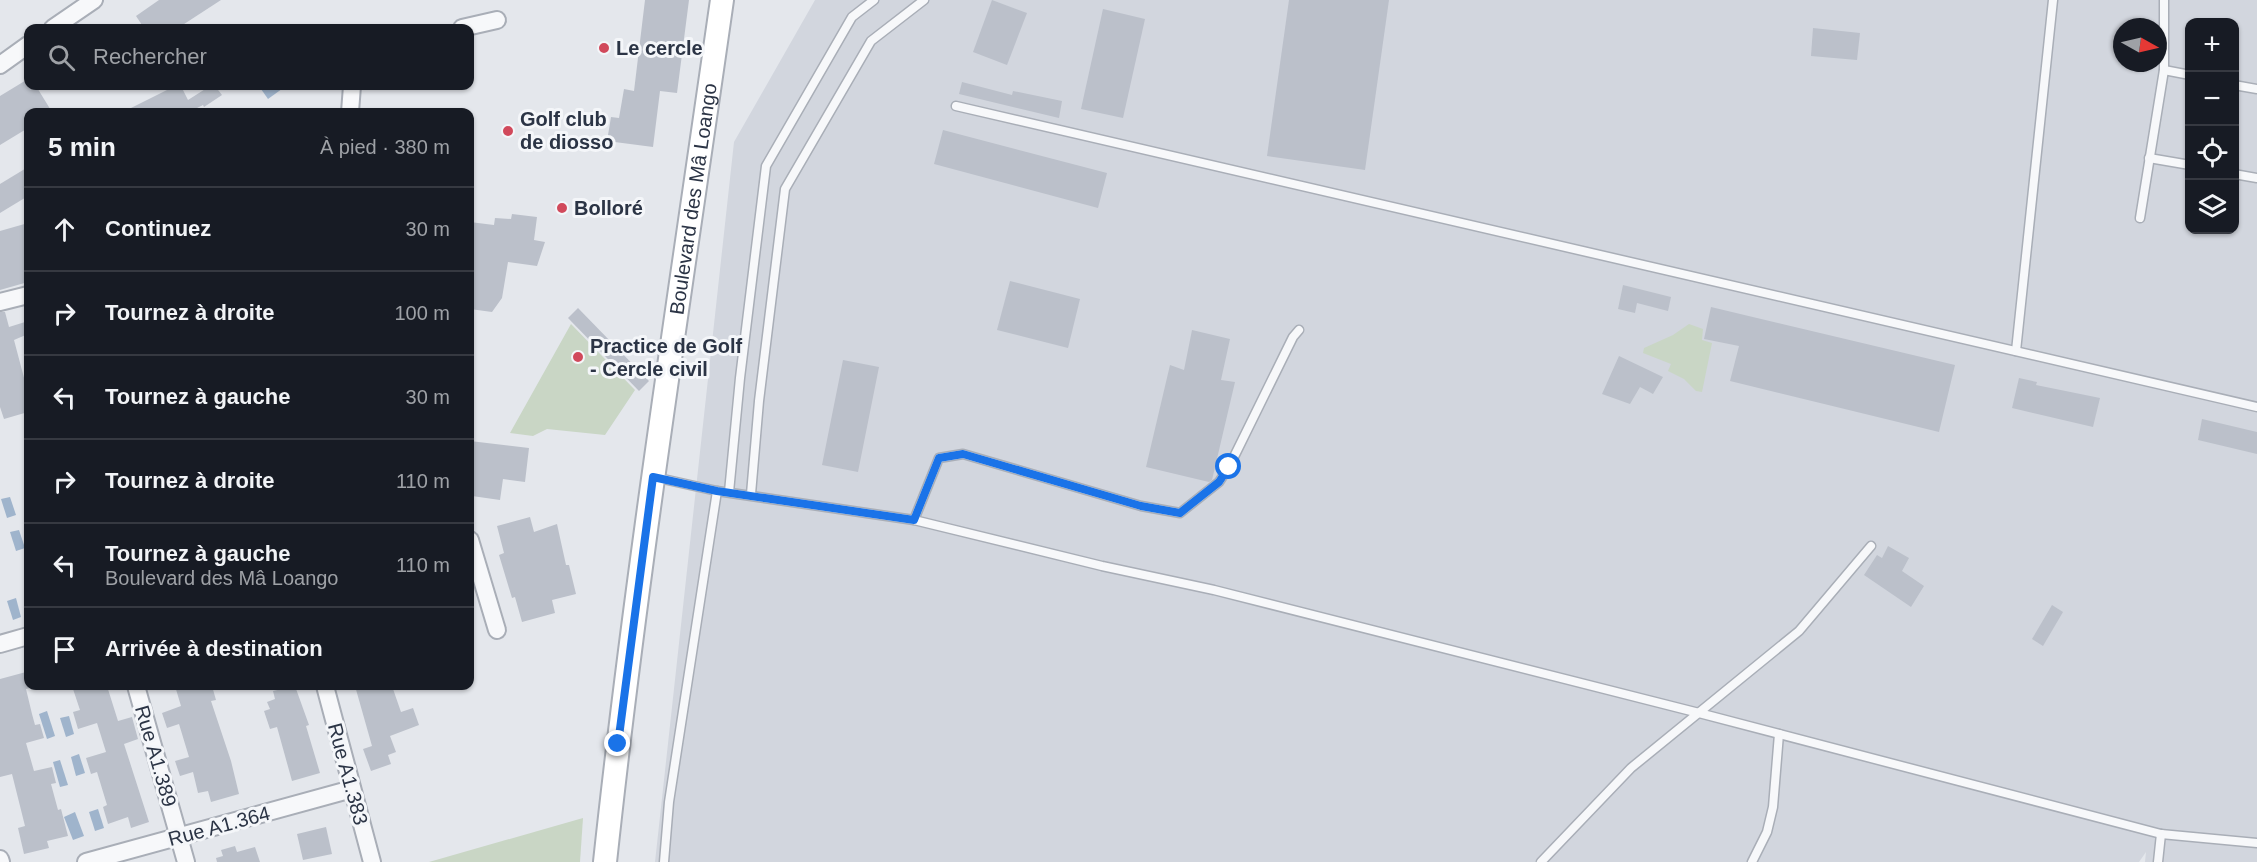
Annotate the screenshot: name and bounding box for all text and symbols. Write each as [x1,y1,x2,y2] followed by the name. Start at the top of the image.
[2113,18,2167,72] north arrow
[2185,18,2239,234] map controls
[2185,18,2239,72] button: +
[24,24,474,90] search box
[616,37,703,59] place label: Le cercle
[45,41,78,74] icon: search
[597,41,611,55] marker: Le cercle
[93,44,207,69] text: Rechercher
[2185,72,2239,126] button: −
[665,82,721,316] street label: Boulevard des Mâ Loango
[520,108,613,153] place label: Golf club de diosso
[501,124,515,138] marker: Golf club de diosso
[2185,126,2239,180] button: locate
[48,132,116,162] text: 5 min
[320,136,450,158] text: À pied · 380 m
[2185,180,2239,234] button: layers
[574,197,643,219] place label: Bolloré
[555,201,569,215] marker: Bolloré
[48,213,81,246] icon: ahead
[105,216,211,241] text: Continuez
[406,218,450,240] text: 30 m
[48,297,81,330] icon: right
[105,300,275,325] text: Tournez à droite
[394,302,450,324] text: 100 m
[590,335,743,380] place label: Practice de Golf - Cercle civil
[571,350,585,364] marker: Practice de Golf - Cercle civil
[48,381,81,414] icon: left
[105,384,290,409] text: Tournez à gauche
[406,386,450,408] text: 30 m
[1215,453,1241,479] route start
[48,465,81,498] icon: right
[105,468,275,493] text: Tournez à droite
[396,470,450,492] text: 110 m
[105,541,290,566] text: Tournez à gauche
[48,549,81,582] icon: left
[396,554,450,576] text: 110 m
[105,567,339,589] text: Boulevard des Mâ Loango
[48,633,81,666] icon: arrive
[105,636,323,661] text: Arrivée à destination
[131,703,181,809] street label: Rue A1.389
[324,721,372,827] street label: Rue A1.383
[604,730,630,756] route end
[166,802,272,850] street label: Rue A1.364

